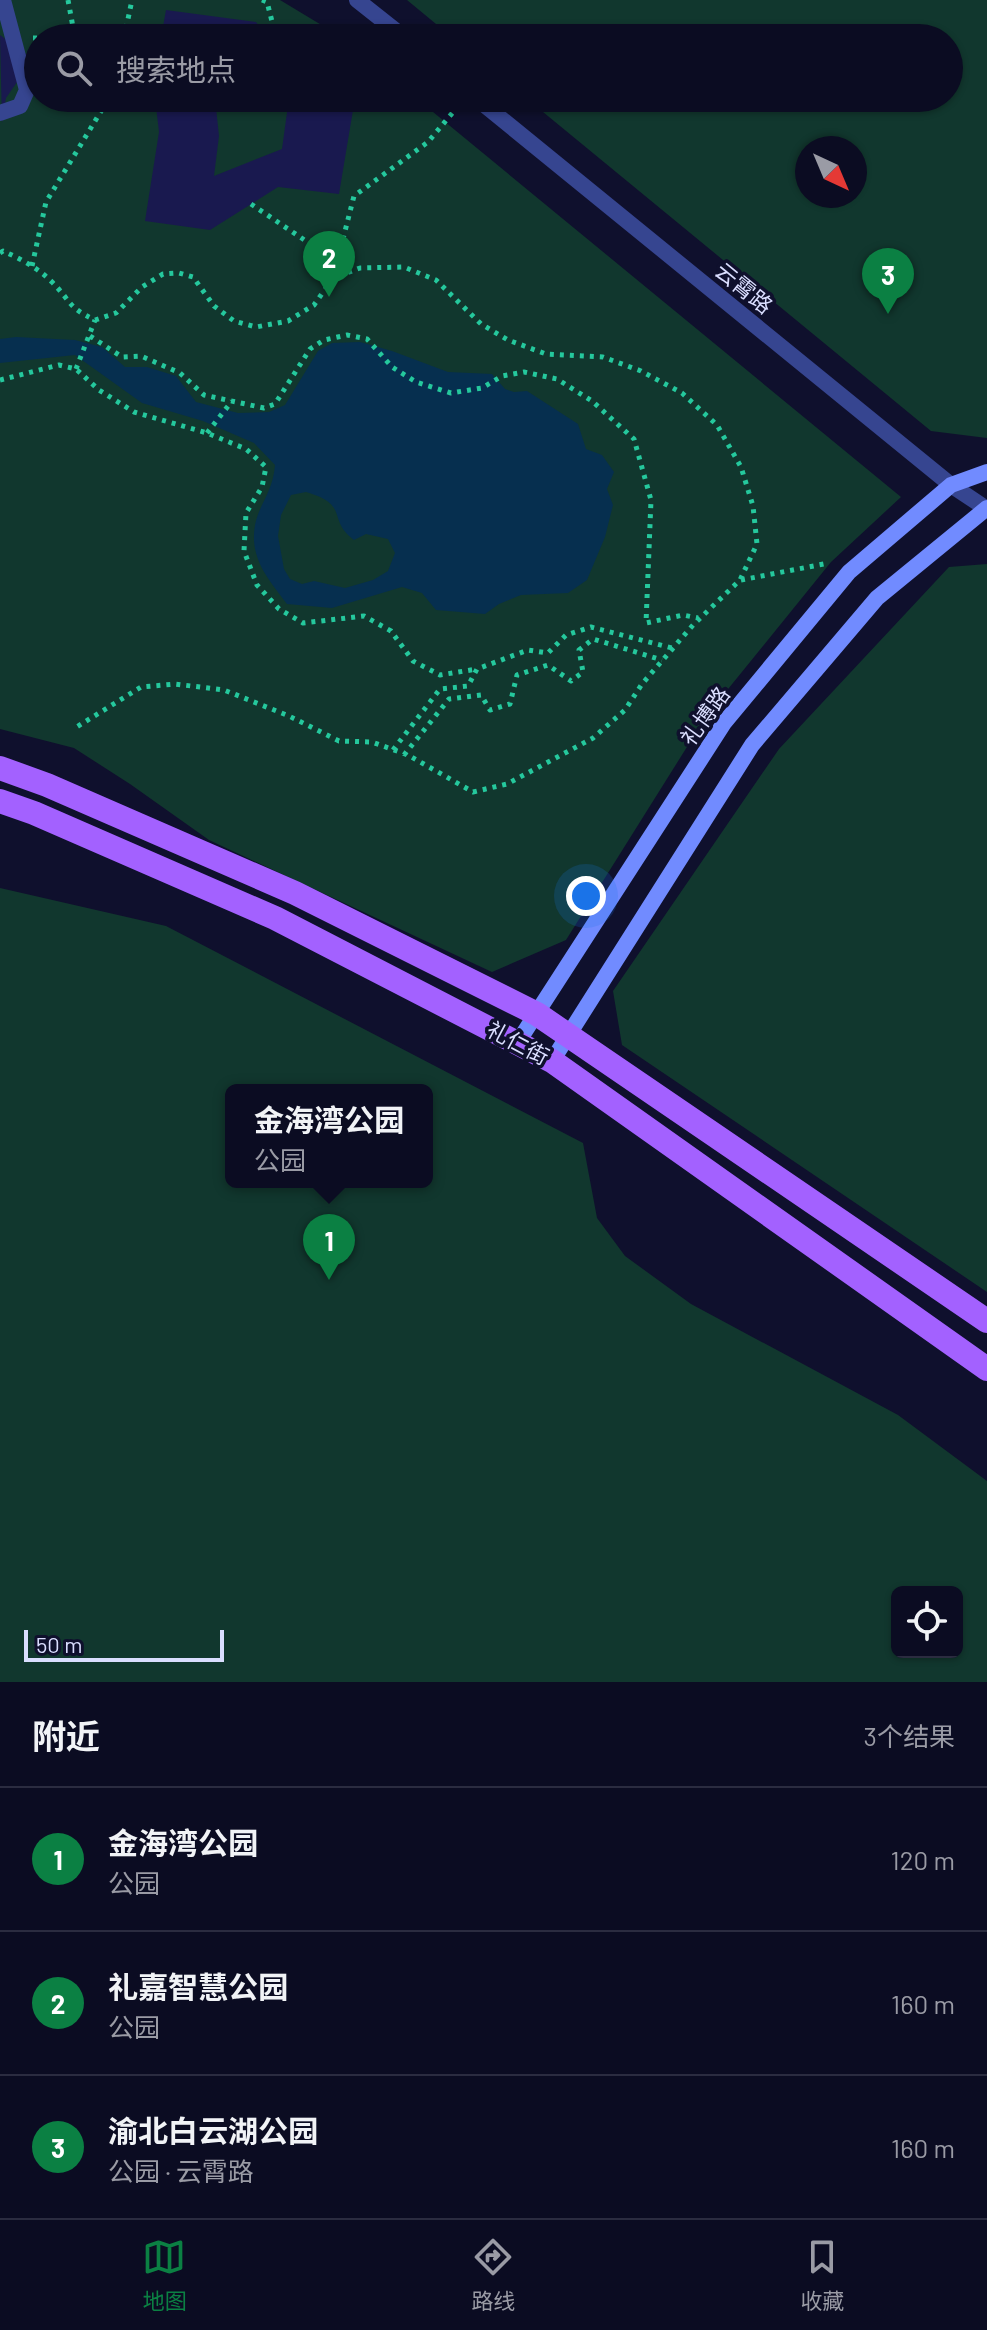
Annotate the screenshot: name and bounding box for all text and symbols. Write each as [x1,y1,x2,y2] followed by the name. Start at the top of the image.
[24,24,963,112] search box
[52,46,96,90] icon: search
[116,51,236,87] text: 搜索地点
[795,136,867,208] north arrow
[303,231,355,297] pin: 2
[862,248,914,314] pin: 3
[711,256,778,318] street label: 云霄路
[674,681,734,750] street label: 礼博路
[566,876,606,916] your location
[483,1015,554,1069] street label: 礼仁街
[225,1084,433,1188] popup
[254,1101,404,1137] text: 金海湾公园
[254,1144,306,1175] text: 公园
[303,1214,355,1280] pin: 1
[891,1586,963,1658] map controls
[891,1586,963,1658] button: locate
[24,1626,224,1662] scale bar
[36,1631,82,1657] text: 50 m
[32,1715,100,1756] text: 附近
[864,1720,955,1751] text: 3个结果
[108,1824,258,1860] text: 金海湾公园
[53,1844,63,1875] text: 1
[891,1844,955,1875] text: 120 m
[108,1867,160,1898] text: 公园
[108,1968,288,2004] text: 礼嘉智慧公园
[51,1988,65,2019] text: 2
[891,1988,955,2019] text: 160 m
[108,2011,160,2042] text: 公园
[108,2112,318,2148] text: 渝北白云湖公园
[51,2132,65,2163] text: 3
[891,2132,955,2163] text: 160 m
[108,2155,254,2186] text: 公园 · 云霄路
[142,2235,187,2315] tab: 地图
[471,2235,516,2315] tab: 路线
[800,2235,845,2315] tab: 收藏

